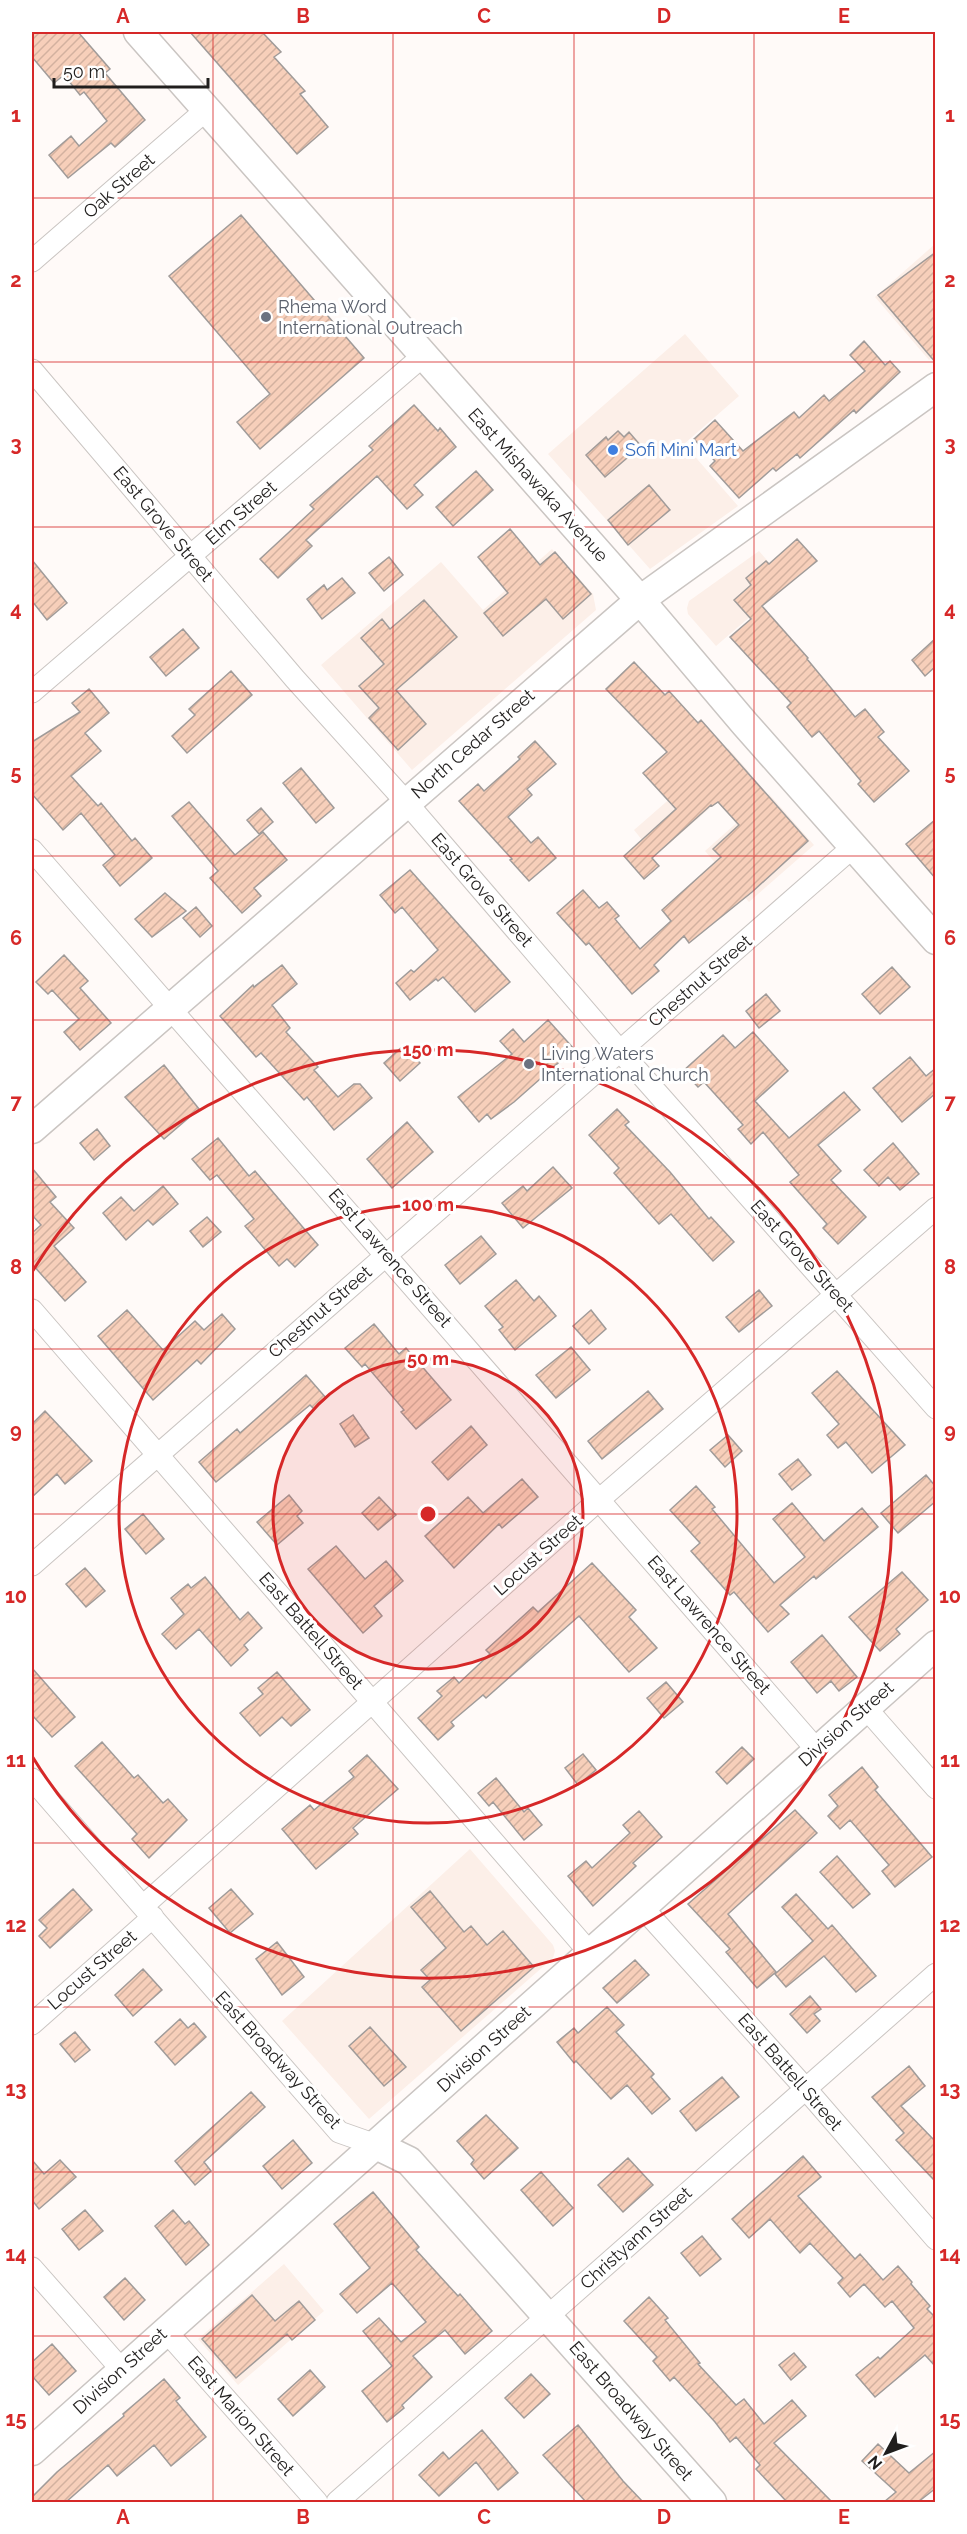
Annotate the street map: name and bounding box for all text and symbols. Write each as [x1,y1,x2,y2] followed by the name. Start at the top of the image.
[116,4,130,28] text: A
[296,4,310,28] text: B
[477,4,491,28] text: C
[657,4,671,28] text: D
[838,4,850,28] text: E
[54,51,208,89] scale bar
[63,61,105,82] text: 50 m
[11,103,21,127] text: 1
[945,103,955,127] text: 1
[79,149,159,222] street label: Oak Street
[10,268,22,292] text: 2
[944,268,956,292] text: 2
[278,296,463,338] place label: Rhema Word International Outreach
[259,310,273,324] marker: Rhema Word International Outreach
[464,404,613,566] street label: East Mishawaka Avenue
[10,432,22,456] text: 3
[944,432,956,456] text: 3
[625,439,737,460] place label: Sofi Mini Mart
[606,443,620,457] marker: Sofi Mini Mart
[109,462,218,585] street label: East Grove Street
[201,476,280,549] street label: Elm Street
[10,597,22,621] text: 4
[944,597,956,621] text: 4
[407,684,539,803] street label: North Cedar Street
[10,761,22,785] text: 5
[944,761,956,785] text: 5
[427,829,537,951] street label: East Grove Street
[10,926,22,950] text: 6
[944,926,956,950] text: 6
[644,930,756,1031] street label: Chestnut Street
[403,1039,454,1060] text: 150 m
[541,1043,709,1085] place label: Living Waters International Church
[522,1057,536,1071] marker: Living Waters International Church
[10,1090,22,1114] text: 7
[944,1090,956,1114] text: 7
[325,1184,456,1331] street label: East Lawrence Street
[402,1194,454,1215] text: 100 m
[747,1195,858,1316] street label: East Grove Street
[10,1255,22,1279] text: 8
[944,1255,956,1279] text: 8
[264,1261,376,1362] street label: Chestnut Street
[407,1348,449,1369] text: 50 m
[10,1419,22,1443] text: 9
[944,1419,956,1443] text: 9
[418,1504,438,1524] centre of rings
[489,1510,586,1600] street label: Locust Street
[644,1551,775,1698] street label: East Lawrence Street
[255,1568,368,1693] street label: East Battell Street
[5,1584,27,1608] text: 10
[939,1584,961,1608] text: 10
[794,1677,897,1770] street label: Division Street
[6,1748,26,1772] text: 11
[940,1748,960,1772] text: 11
[5,1913,27,1937] text: 12
[939,1913,961,1937] text: 12
[43,1925,140,2014] street label: Locust Street
[211,1987,346,2133] street label: East Broadway Street
[433,2001,535,2096] street label: Division Street
[734,2009,847,2134] street label: East Battell Street
[5,2077,27,2101] text: 13
[939,2077,961,2101] text: 13
[576,2182,696,2293] street label: Christyann Street
[5,2242,27,2266] text: 14
[939,2242,961,2266] text: 14
[69,2323,171,2418] street label: Division Street
[565,2337,698,2485] street label: East Broadway Street
[184,2352,299,2480] street label: East Marion Street
[6,2407,26,2431] text: 15
[940,2407,960,2431] text: 15
[856,2423,916,2483] north arrow
[864,2452,886,2473] text: N
[116,2505,130,2529] text: A
[296,2505,310,2529] text: B
[477,2505,491,2529] text: C
[657,2505,671,2529] text: D
[838,2505,850,2529] text: E

